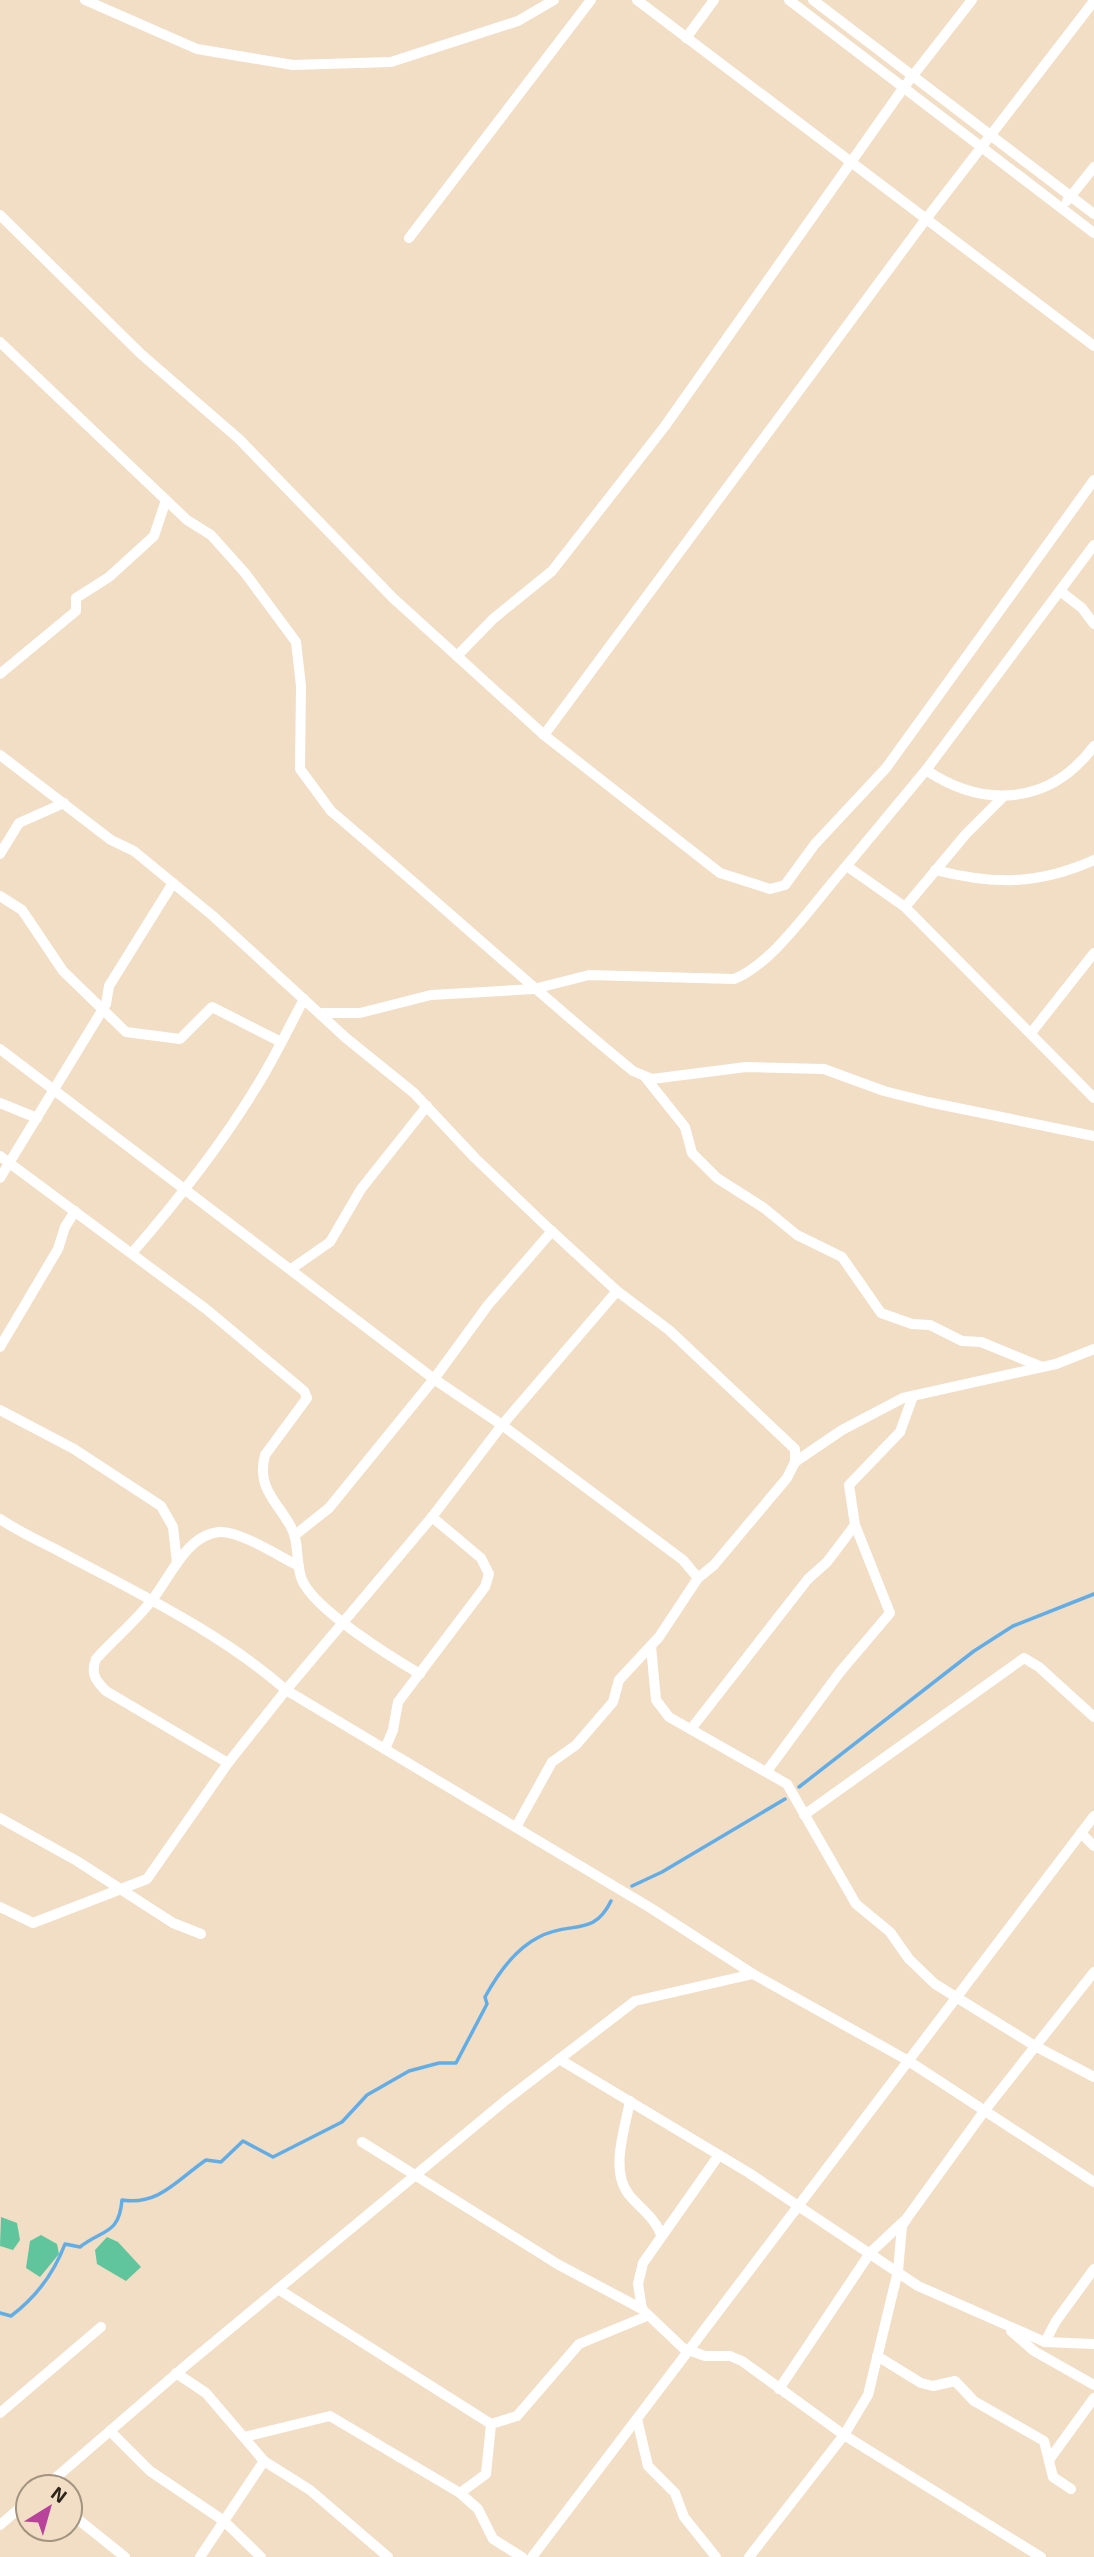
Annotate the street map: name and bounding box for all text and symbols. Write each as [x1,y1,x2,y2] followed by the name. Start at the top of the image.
[14,2473,84,2543] north arrow
[47,2481,72,2507] text: N

